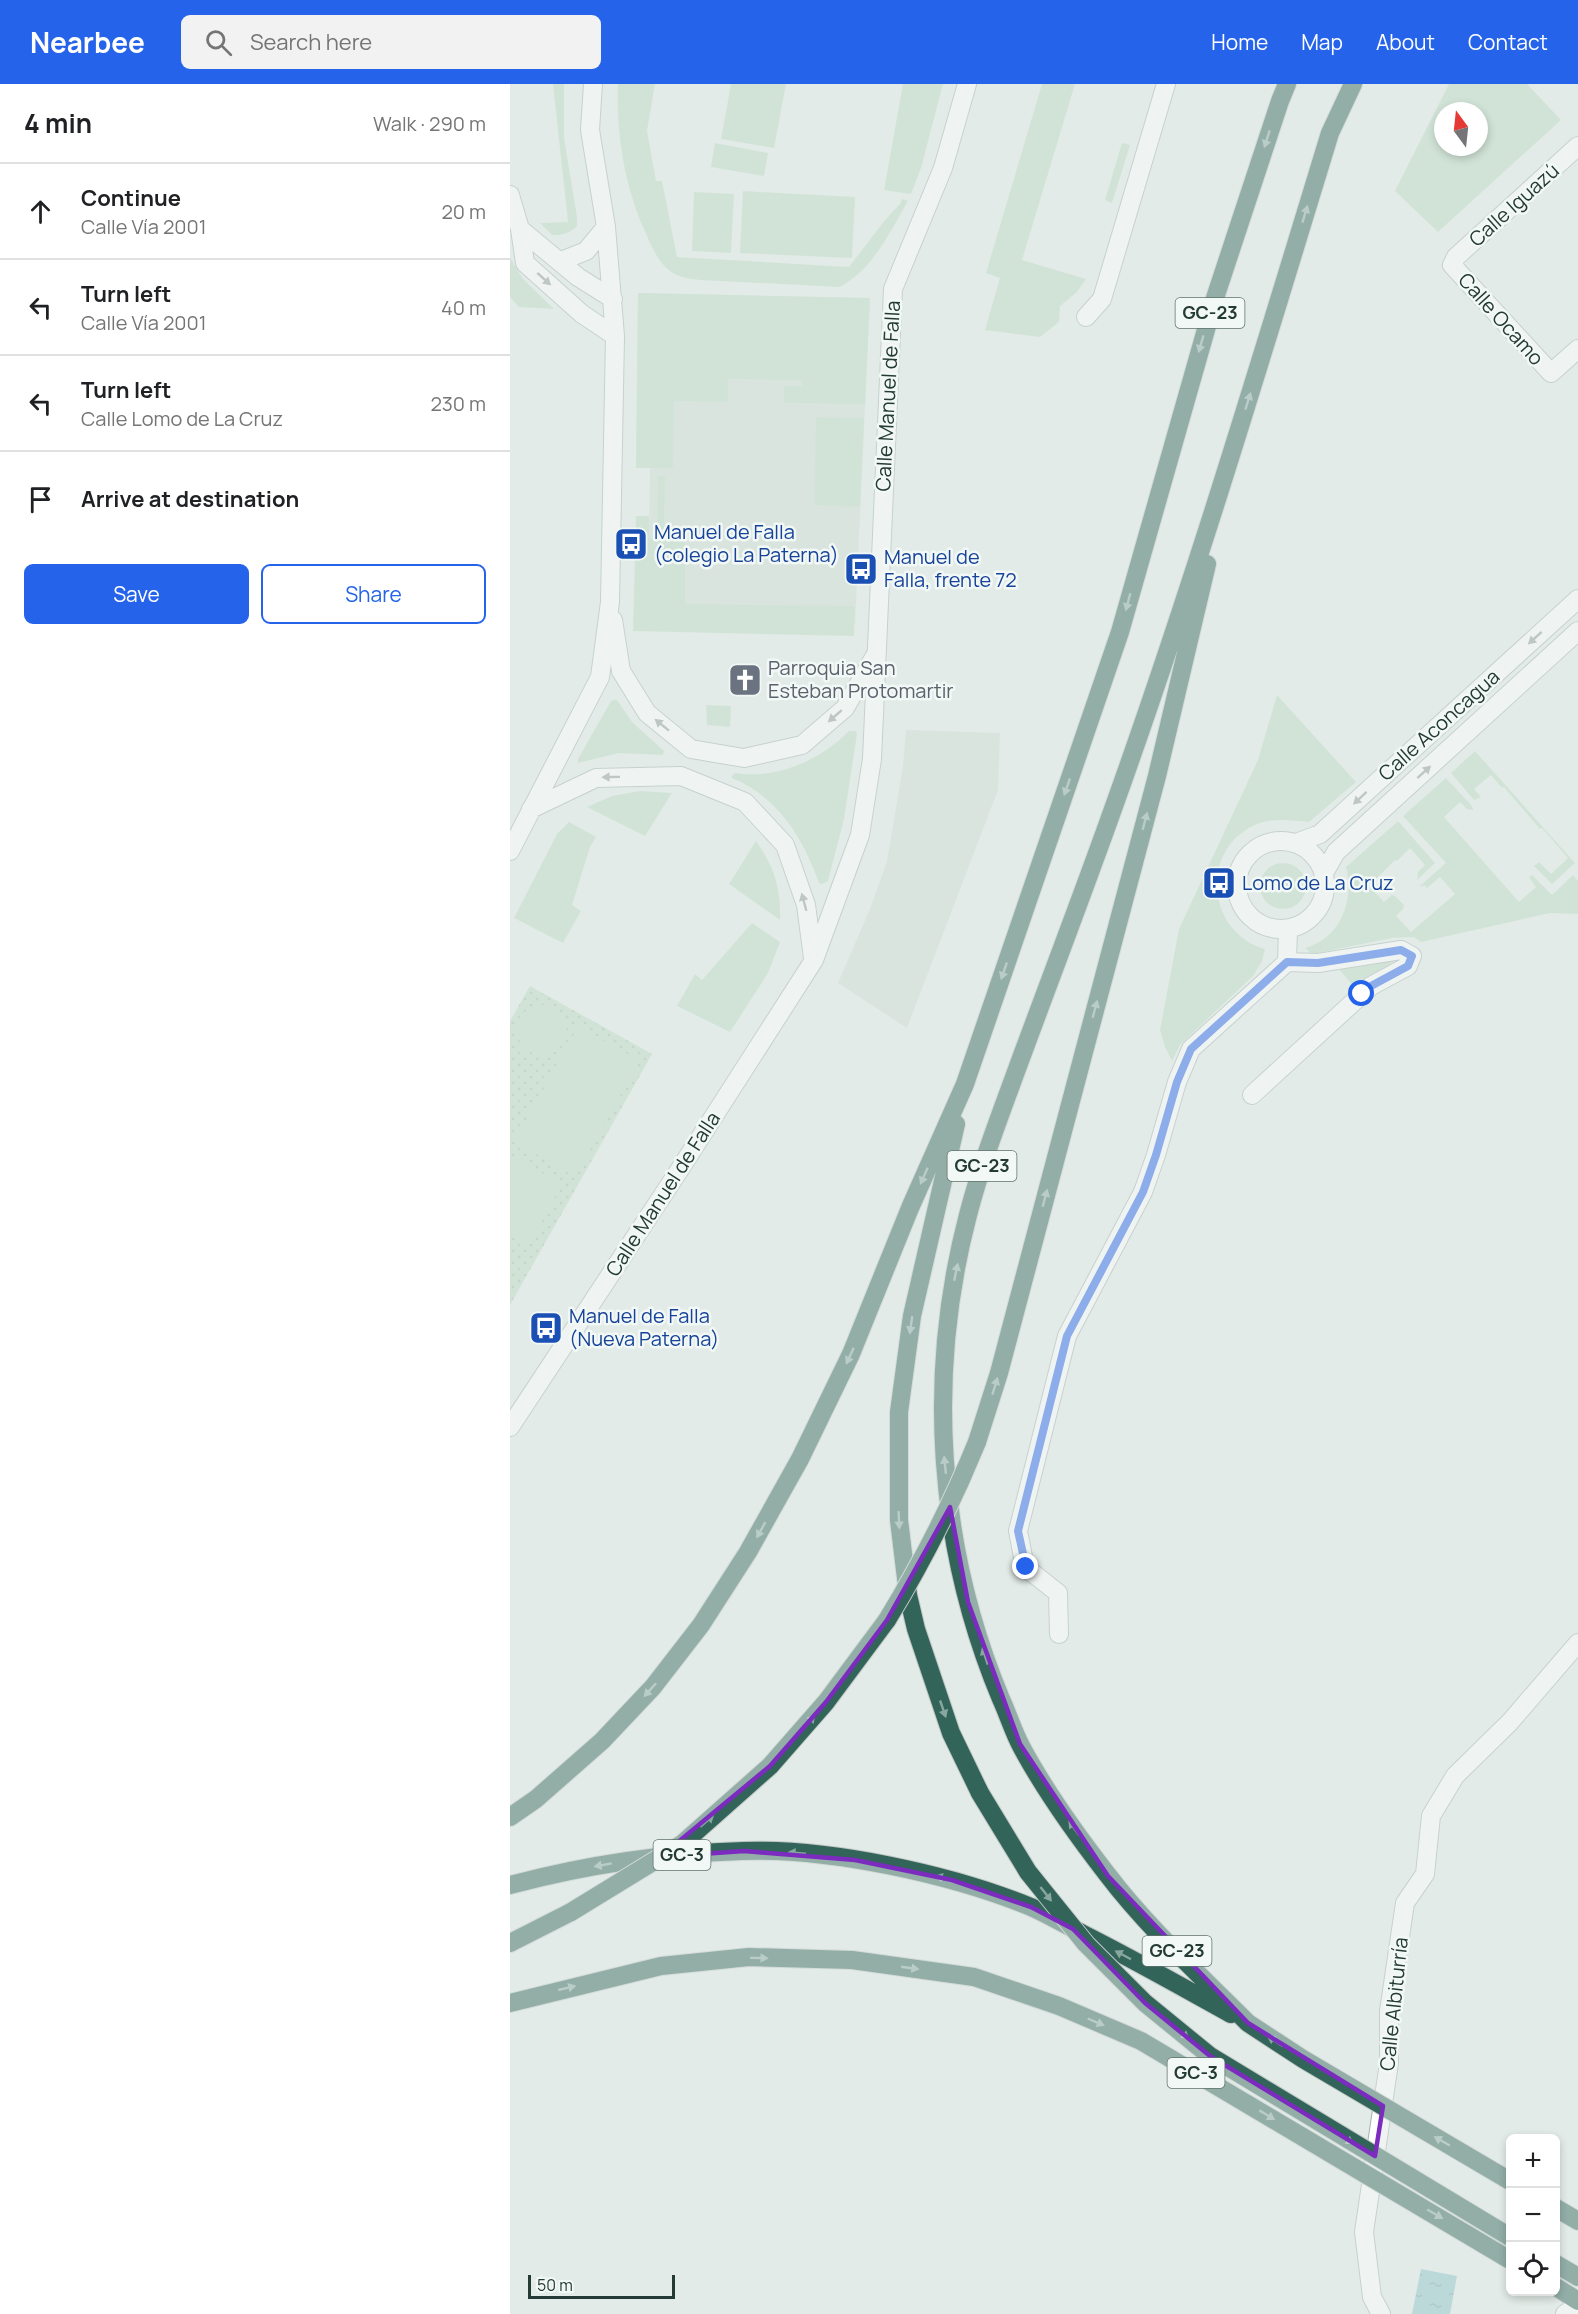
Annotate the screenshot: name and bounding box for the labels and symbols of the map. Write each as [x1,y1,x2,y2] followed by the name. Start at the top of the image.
[1434,102,1488,156] north arrow
[1262,130,1271,148] one-way arrow
[1463,157,1564,252] street label: Calle Iguazú
[1301,205,1310,223] one-way arrow
[1453,267,1550,371] street label: Calle Ocamo
[536,272,551,286] one-way arrow
[1176,298,1244,328] road number: GC-23
[869,300,906,492] street label: Calle Manuel de Falla
[1196,335,1206,354] one-way arrow
[1244,392,1254,410] one-way arrow
[654,518,839,568] place label: Manuel de Falla (colegio La Paterna)
[613,526,649,562] bus stop icon: Manuel de Falla (colegio La Paterna)
[884,543,1017,593] place label: Manuel de Falla, frente 72
[843,551,879,587] bus stop icon: Manuel de Falla, frente 72
[1123,593,1132,611] one-way arrow
[1528,631,1543,644] one-way arrow
[768,654,954,704] place label: Parroquia San Esteban Protomartir
[727,662,763,698] church icon: Parroquia San Esteban Protomartir
[1372,663,1505,786] street label: Calle Aconcagua
[828,709,843,722] one-way arrow
[654,720,669,732] one-way arrow
[1416,765,1431,779] one-way arrow
[602,773,621,782] one-way arrow
[1061,778,1071,796] one-way arrow
[1352,791,1367,805] one-way arrow
[1141,812,1150,830] one-way arrow
[1201,865,1237,901] bus stop icon: Lomo de La Cruz
[1242,869,1394,896] place label: Lomo de La Cruz
[799,893,809,911] one-way arrow
[998,962,1008,980] one-way arrow
[1348,980,1374,1006] route start
[1091,1000,1101,1019] one-way arrow
[599,1106,726,1281] street label: Calle Manuel de Falla
[948,1151,1016,1181] road number: GC-23
[919,1167,929,1185] one-way arrow
[1041,1189,1051,1207] one-way arrow
[952,1262,961,1281] one-way arrow
[569,1302,719,1352] place label: Manuel de Falla (Nueva Paterna)
[528,1310,564,1346] bus stop icon: Manuel de Falla (Nueva Paterna)
[906,1316,915,1335] one-way arrow
[844,1347,854,1365] one-way arrow
[991,1377,1000,1395] one-way arrow
[940,1456,950,1475] one-way arrow
[895,1510,904,1529] one-way arrow
[756,1521,766,1538] one-way arrow
[1012,1553,1038,1579] route end
[980,1647,989,1665] one-way arrow
[643,1682,657,1697] one-way arrow
[938,1700,948,1718] one-way arrow
[802,1715,815,1730] one-way arrow
[699,1815,714,1828] one-way arrow
[1068,1821,1080,1837] one-way arrow
[654,1840,711,1870] road number: GC-3
[788,1849,807,1858] one-way arrow
[593,1861,612,1870] one-way arrow
[935,1873,954,1883] one-way arrow
[1040,1887,1052,1902] one-way arrow
[1142,1936,1212,1966] road number: GC-23
[1373,1936,1414,2072] street label: Calle Albiturría
[1115,1950,1132,1959] one-way arrow
[749,1953,768,1963] one-way arrow
[900,1963,919,1972] one-way arrow
[557,1983,576,1992] one-way arrow
[1088,2017,1106,2027] one-way arrow
[1174,2027,1190,2040] one-way arrow
[1267,2035,1283,2047] one-way arrow
[1168,2058,1224,2088] road number: GC-3
[1259,2110,1275,2121] one-way arrow
[1338,2133,1354,2144] one-way arrow
[1433,2136,1450,2146] one-way arrow
[1427,2209,1443,2220] one-way arrow
[528,2272,675,2300] scale bar

